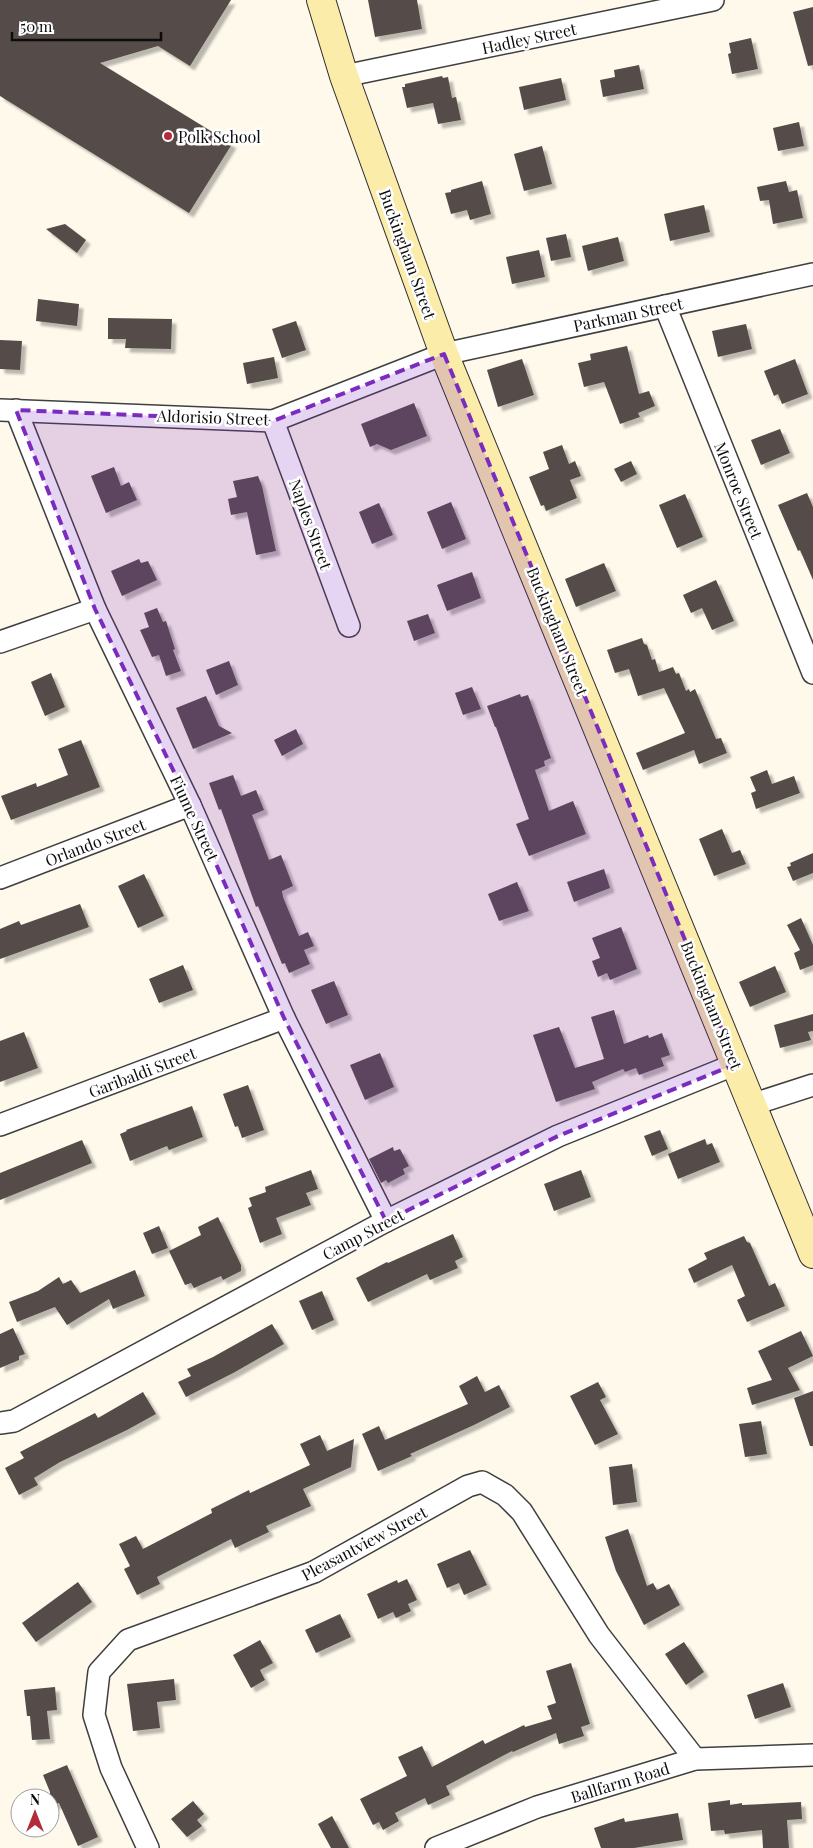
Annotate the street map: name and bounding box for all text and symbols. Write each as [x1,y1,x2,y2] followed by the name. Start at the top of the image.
[12,10,161,42] scale bar
[20,16,53,36] text: 50 m
[480,18,579,58] street label: Hadley Street
[178,126,261,147] place label: Polk School
[162,130,174,142] marker: Polk School
[375,186,441,322] street label: Buckingham Street
[571,292,685,336] street label: Parkman Street
[156,405,270,429] street label: Aldorisio Street
[710,439,768,542] street label: Monroe Street
[285,476,337,572] street label: Naples Street
[523,564,594,699] street label: Buckingham Street
[166,772,224,865] street label: Fiume Street
[42,813,148,871] street label: Orlando Street
[677,938,748,1073] street label: Buckingham Street
[85,1042,199,1102] street label: Garibaldi Street
[319,1204,408,1264] street label: Camp Street
[298,1501,431,1585] street label: Pleasantview Street
[568,1757,672,1807] street label: Ballfarm Road
[10,1788,60,1838] north arrow
[30,1790,40,1809] text: N

